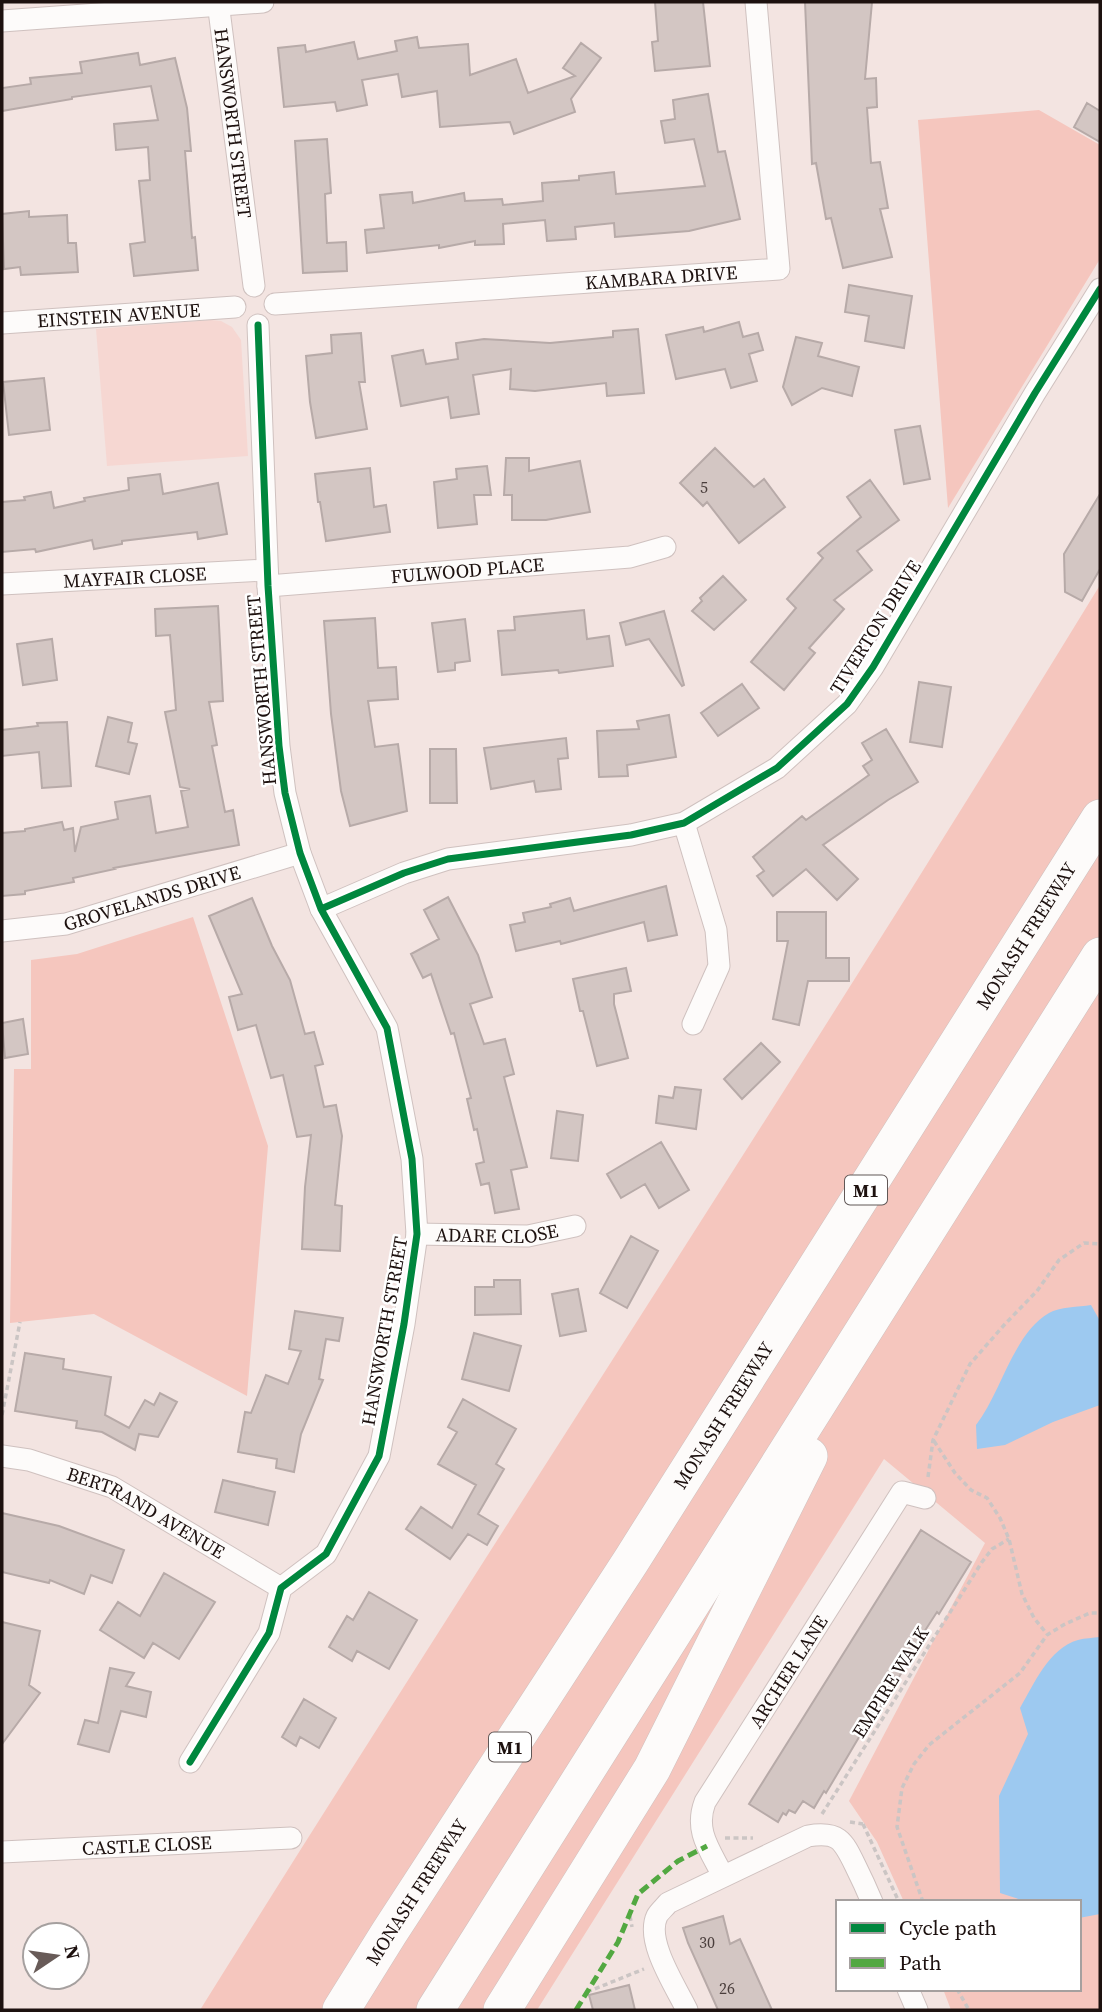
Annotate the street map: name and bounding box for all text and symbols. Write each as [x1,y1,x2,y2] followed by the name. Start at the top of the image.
[208,26,258,220] street label: HANSWORTH STREET
[584,259,738,295] street label: KAMBARA DRIVE
[36,296,201,334] street label: EINSTEIN AVENUE
[700,476,708,498] house number: 5
[390,551,545,589] street label: FULWOOD PLACE
[823,555,927,699] street label: TIVERTON DRIVE
[63,560,207,594] street label: MAYFAIR CLOSE
[240,593,282,786] street label: HANSWORTH STREET
[969,857,1082,1014] street label: MONASH FREEWAY
[60,859,243,937] street label: GROVELANDS DRIVE
[845,1176,887,1204] road number: M1
[435,1217,560,1250] street label: ADARE CLOSE
[355,1234,413,1427] street label: HANSWORTH STREET
[667,1337,779,1494] street label: MONASH FREEWAY
[64,1460,230,1565] street label: BERTRAND AVENUE
[743,1610,834,1733] street label: ARCHER LANE
[845,1621,935,1743] street label: EMPIRE WALK
[489,1732,531,1762] road number: M1
[359,1814,473,1970] street label: MONASH FREEWAY
[81,1829,212,1861] street label: CASTLE CLOSE
[836,1900,1081,1991] legend
[899,1913,997,1942] text: Cycle path
[21,1921,91,1991] north arrow
[699,1931,715,1953] house number: 30
[58,1943,87,1962] text: N
[899,1948,942,1977] text: Path
[719,1977,735,1999] house number: 26

